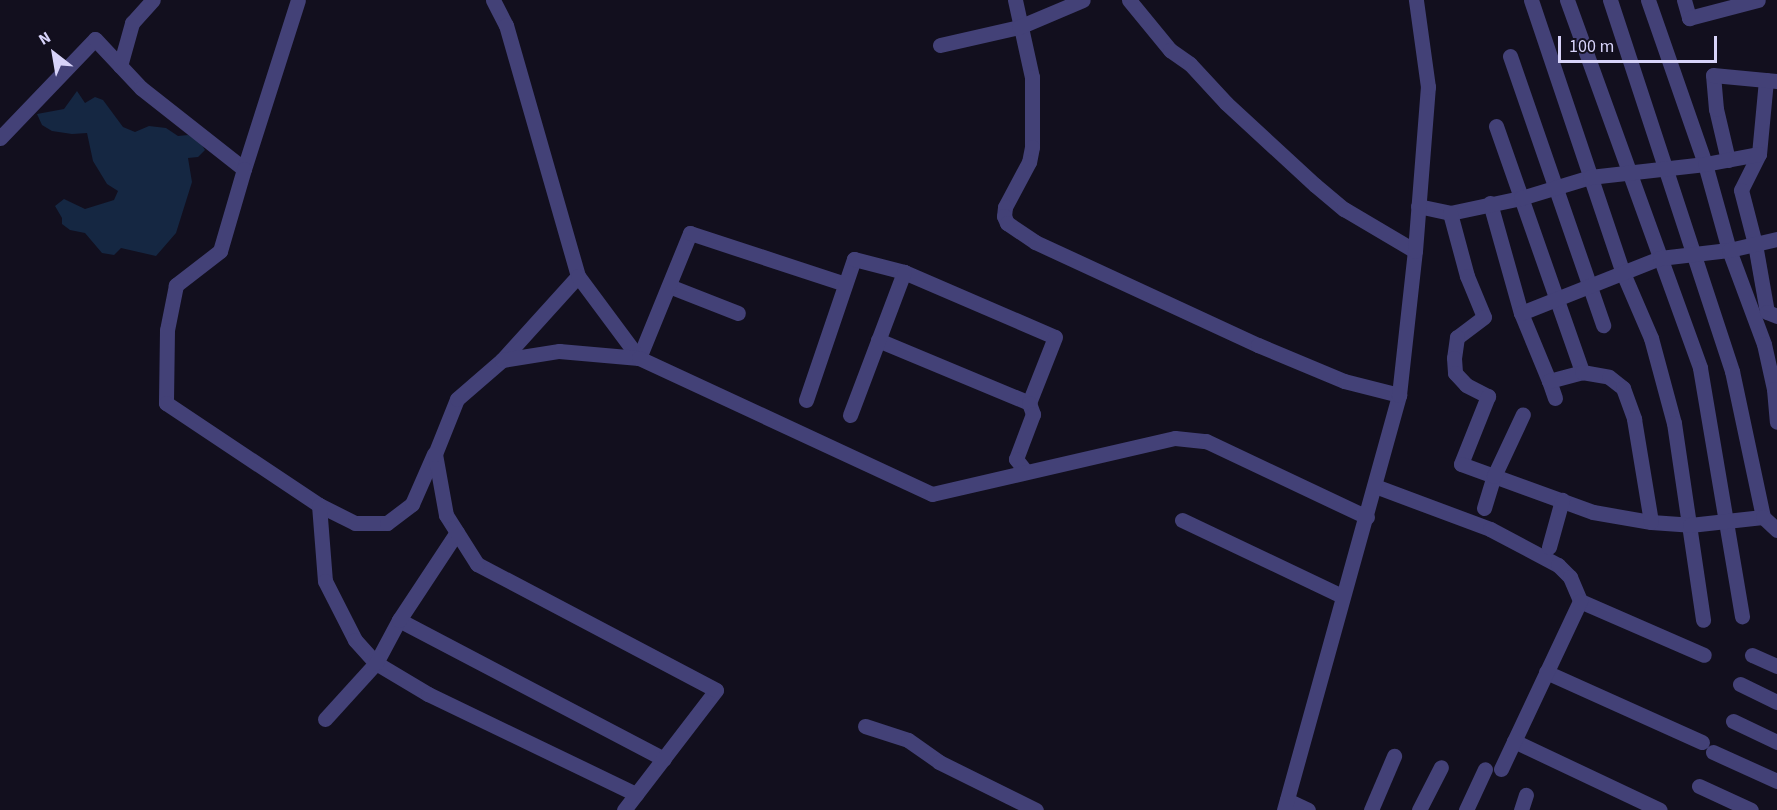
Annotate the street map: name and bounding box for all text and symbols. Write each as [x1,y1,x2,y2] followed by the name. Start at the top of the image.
[24,24,84,84] north arrow
[1561,24,1720,62] scale bar
[34,26,55,51] text: N
[1569,34,1614,59] text: 100 m

